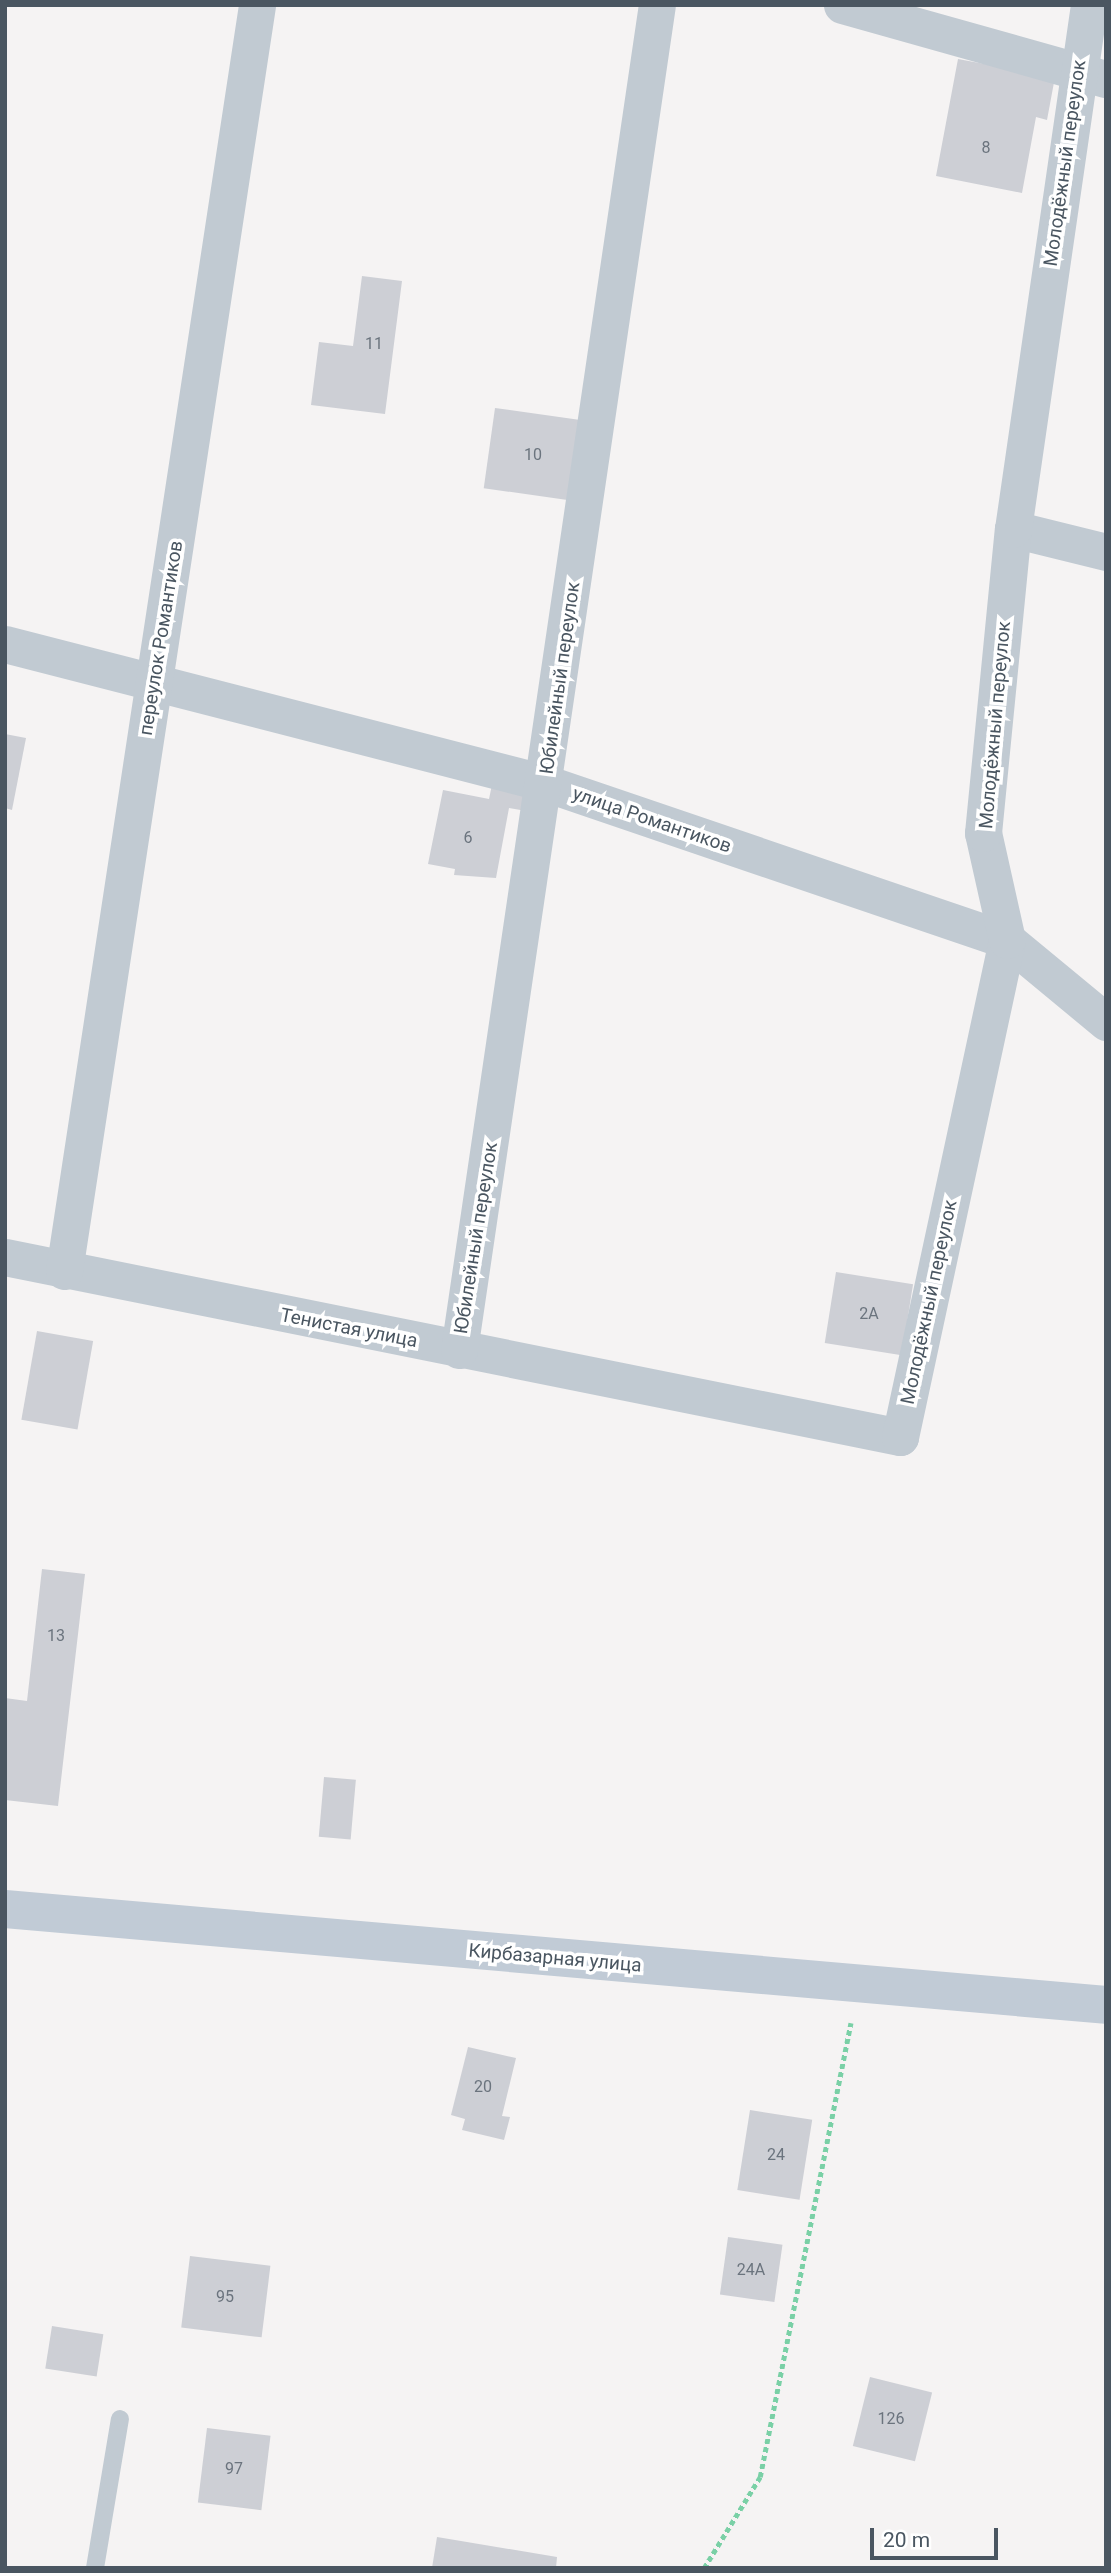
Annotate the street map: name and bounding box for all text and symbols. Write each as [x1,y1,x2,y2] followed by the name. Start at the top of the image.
[1039,58,1091,268] street label: Молодёжный переулок
[982,138,990,158] house number: 8
[365,334,383,354] house number: 11
[524,445,542,465] house number: 10
[134,539,188,737] street label: переулок Романтиков
[535,580,585,776] street label: Юбилейный переулок
[975,620,1015,830] street label: Молодёжный переулок
[569,782,735,858] street label: улица Романтиков
[464,828,472,848] house number: 6
[450,1140,502,1336] street label: Юбилейный переулок
[896,1198,962,1406] street label: Молодёжный переулок
[279,1304,419,1352] street label: Тенистая улица
[859,1304,879,1324] house number: 2А
[47,1626,65,1646] house number: 13
[467,1939,643,1977] street label: Кирбазарная улица
[474,2077,492,2097] house number: 20
[767,2145,785,2165] house number: 24
[737,2260,765,2280] house number: 24А
[216,2287,234,2307] house number: 95
[878,2409,904,2429] house number: 126
[225,2459,243,2479] house number: 97
[873,2514,1001,2558] scale bar
[883,2528,930,2552] text: 20 m

